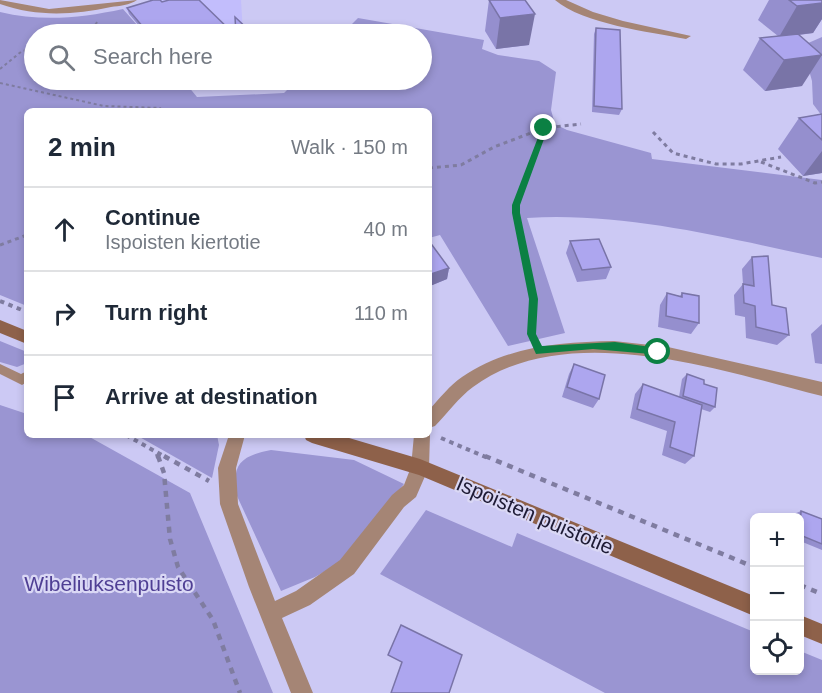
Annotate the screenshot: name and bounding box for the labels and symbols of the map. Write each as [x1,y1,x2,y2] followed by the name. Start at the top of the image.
[530,114,556,140] route end
[644,338,670,364] route start
[453,472,617,558] street label: Ispoisten puistotie
[24,572,194,595] park label: Wibeliuksenpuisto

